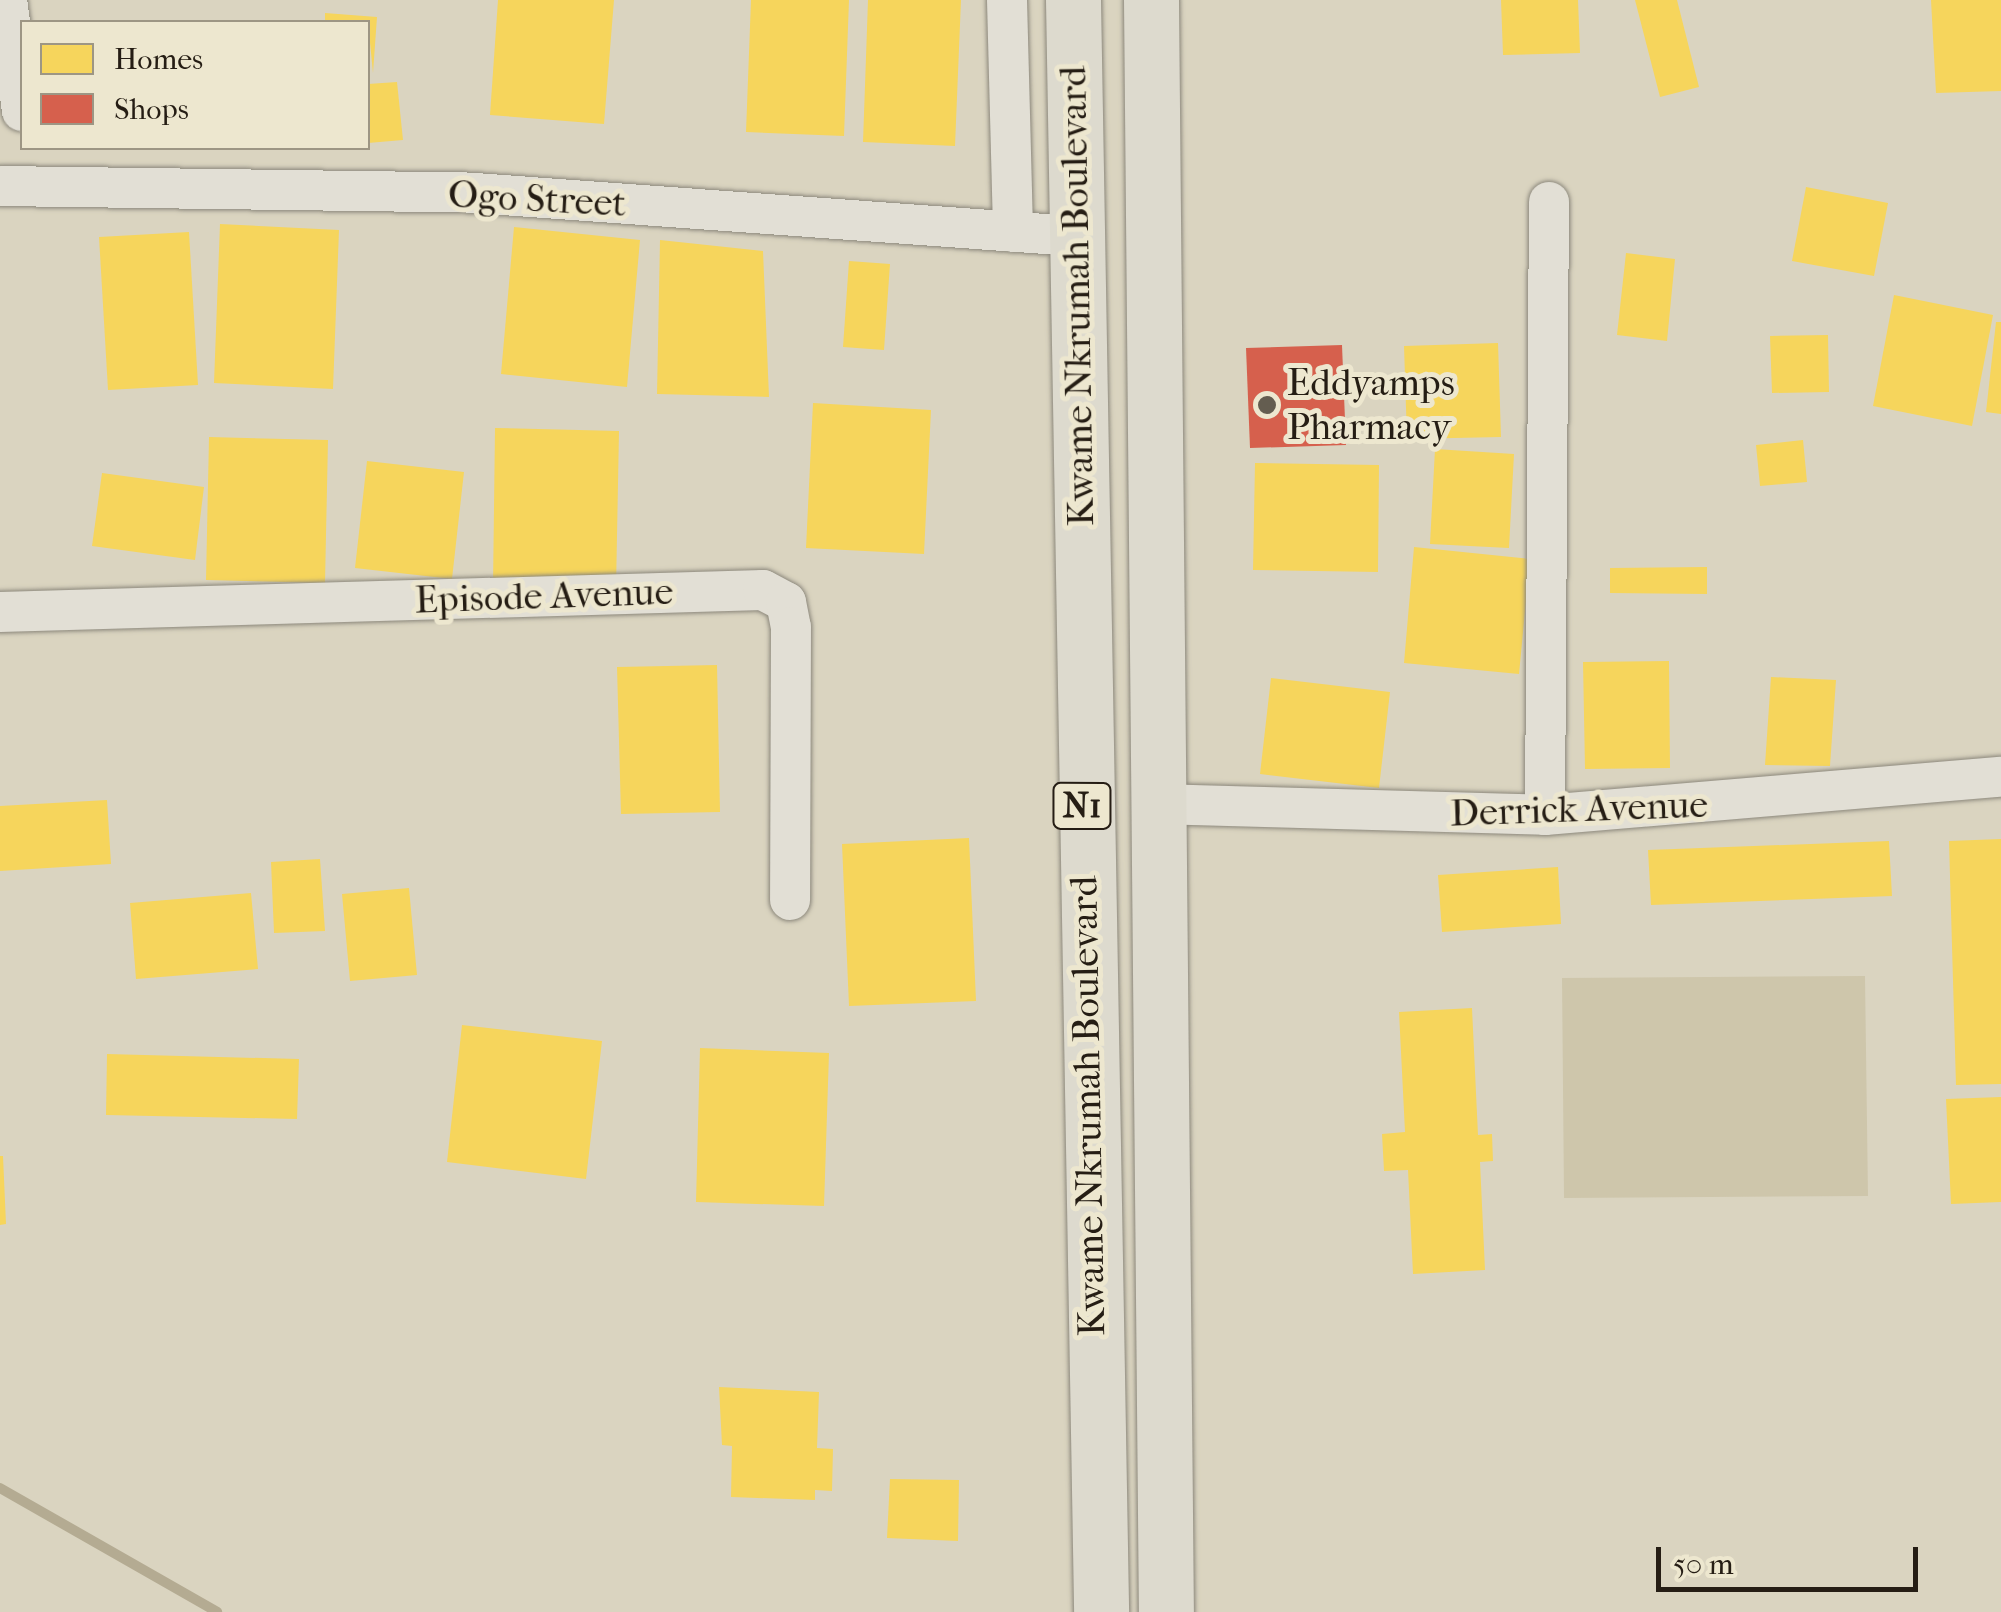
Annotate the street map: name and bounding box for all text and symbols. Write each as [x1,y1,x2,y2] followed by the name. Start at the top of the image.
[20,20,370,150] legend
[114,42,203,77] text: Homes
[1050,65,1104,527] street label: Kwame Nkrumah Boulevard
[114,92,189,127] text: Shops
[447,172,627,226] street label: Ogo Street
[1287,360,1455,449] place label: Eddyamps Pharmacy
[1256,394,1278,416] marker: Eddyamps Pharmacy
[414,569,674,623] street label: Episode Avenue
[1052,776,1112,836] road number: N1
[1449,782,1709,836] street label: Derrick Avenue
[1061,875,1115,1337] street label: Kwame Nkrumah Boulevard
[1661,1527,1924,1589] scale bar
[1673,1547,1734,1582] text: 50 m

